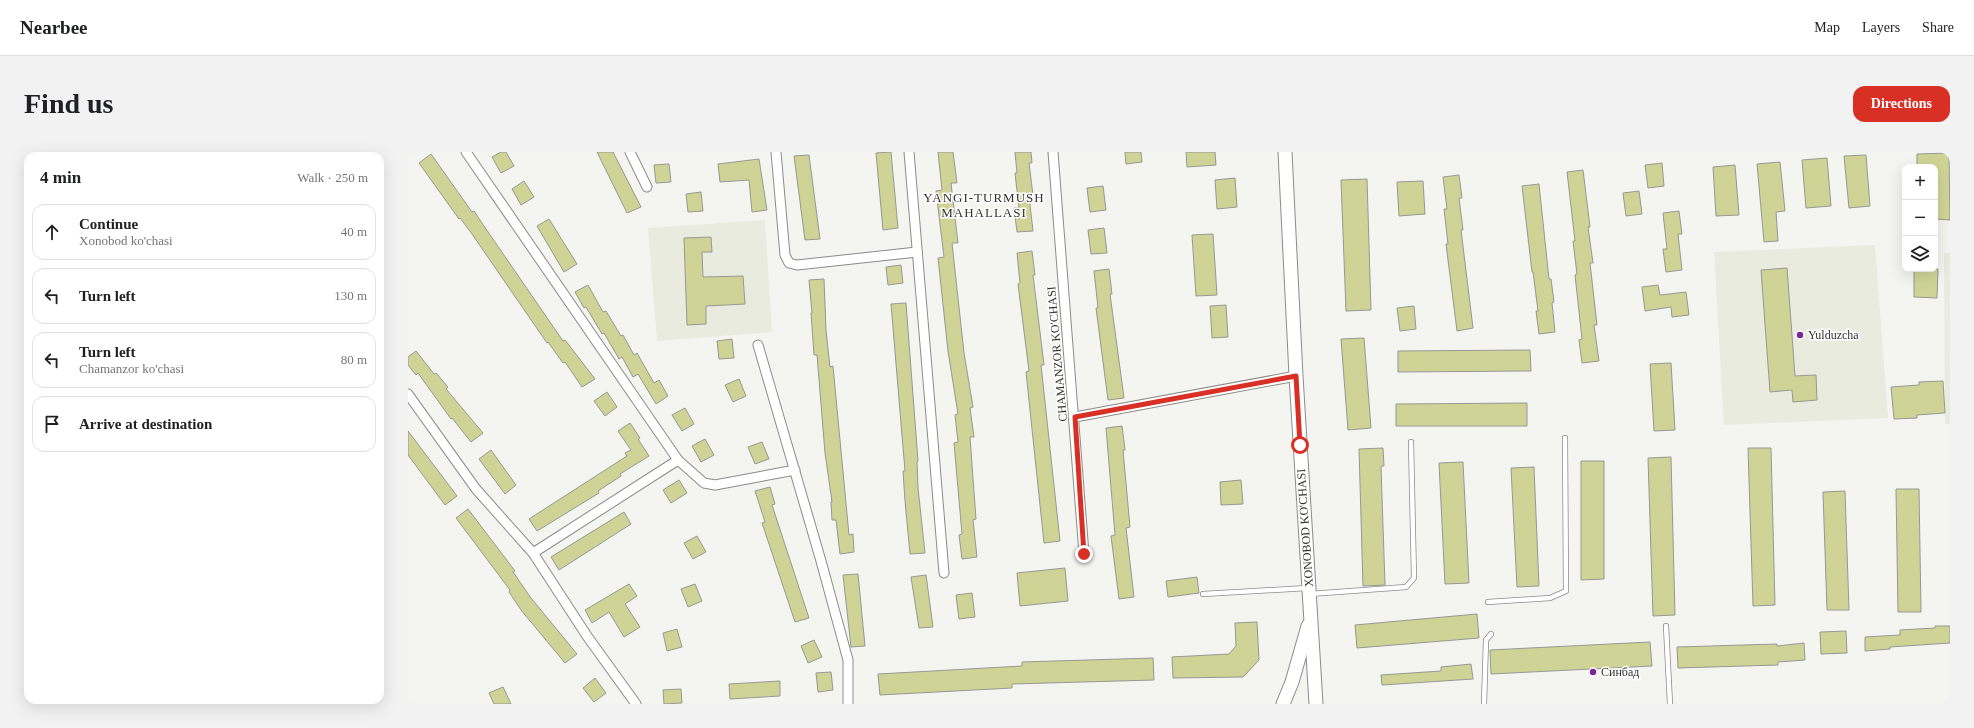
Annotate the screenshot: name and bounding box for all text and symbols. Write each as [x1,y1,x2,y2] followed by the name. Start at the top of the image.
[20,17,88,38] text: Nearbee
[1814,20,1840,35] text: Map
[1862,20,1900,35] text: Layers
[1922,20,1954,35] text: Share
[1853,86,1950,122] button: Directions
[24,88,114,119] text: Find us
[1902,164,1938,272] map controls
[1902,164,1938,200] button: +
[40,168,81,187] text: 4 min
[297,170,368,185] text: Walk · 250 m
[923,190,1045,220] district label: YANGI-TURMUSH MAHALLASI
[1902,200,1938,236] button: −
[79,216,138,232] text: Continue
[41,221,63,243] icon: ahead
[341,224,367,239] text: 40 m
[79,233,173,248] text: Xonobod ko'chasi
[1902,236,1938,272] button: layers
[41,285,63,307] icon: left
[1044,286,1070,422] street label: CHAMANZOR KO'CHASI
[79,288,136,304] text: Turn left
[334,288,367,303] text: 130 m
[1808,328,1859,342] place label: Yulduzcha
[1795,330,1805,340] marker: Yulduzcha
[79,344,136,360] text: Turn left
[41,349,63,371] icon: left
[341,352,367,367] text: 80 m
[79,361,184,376] text: Chamanzor ko'chasi
[41,413,63,435] icon: arrive
[79,416,212,432] text: Arrive at destination
[1291,436,1309,454] route start
[1294,468,1316,588] street label: XONOBOD KO'CHASI
[1075,545,1093,563] route end
[1601,665,1639,679] place label: Синбад
[1588,667,1598,677] marker: Синбад

